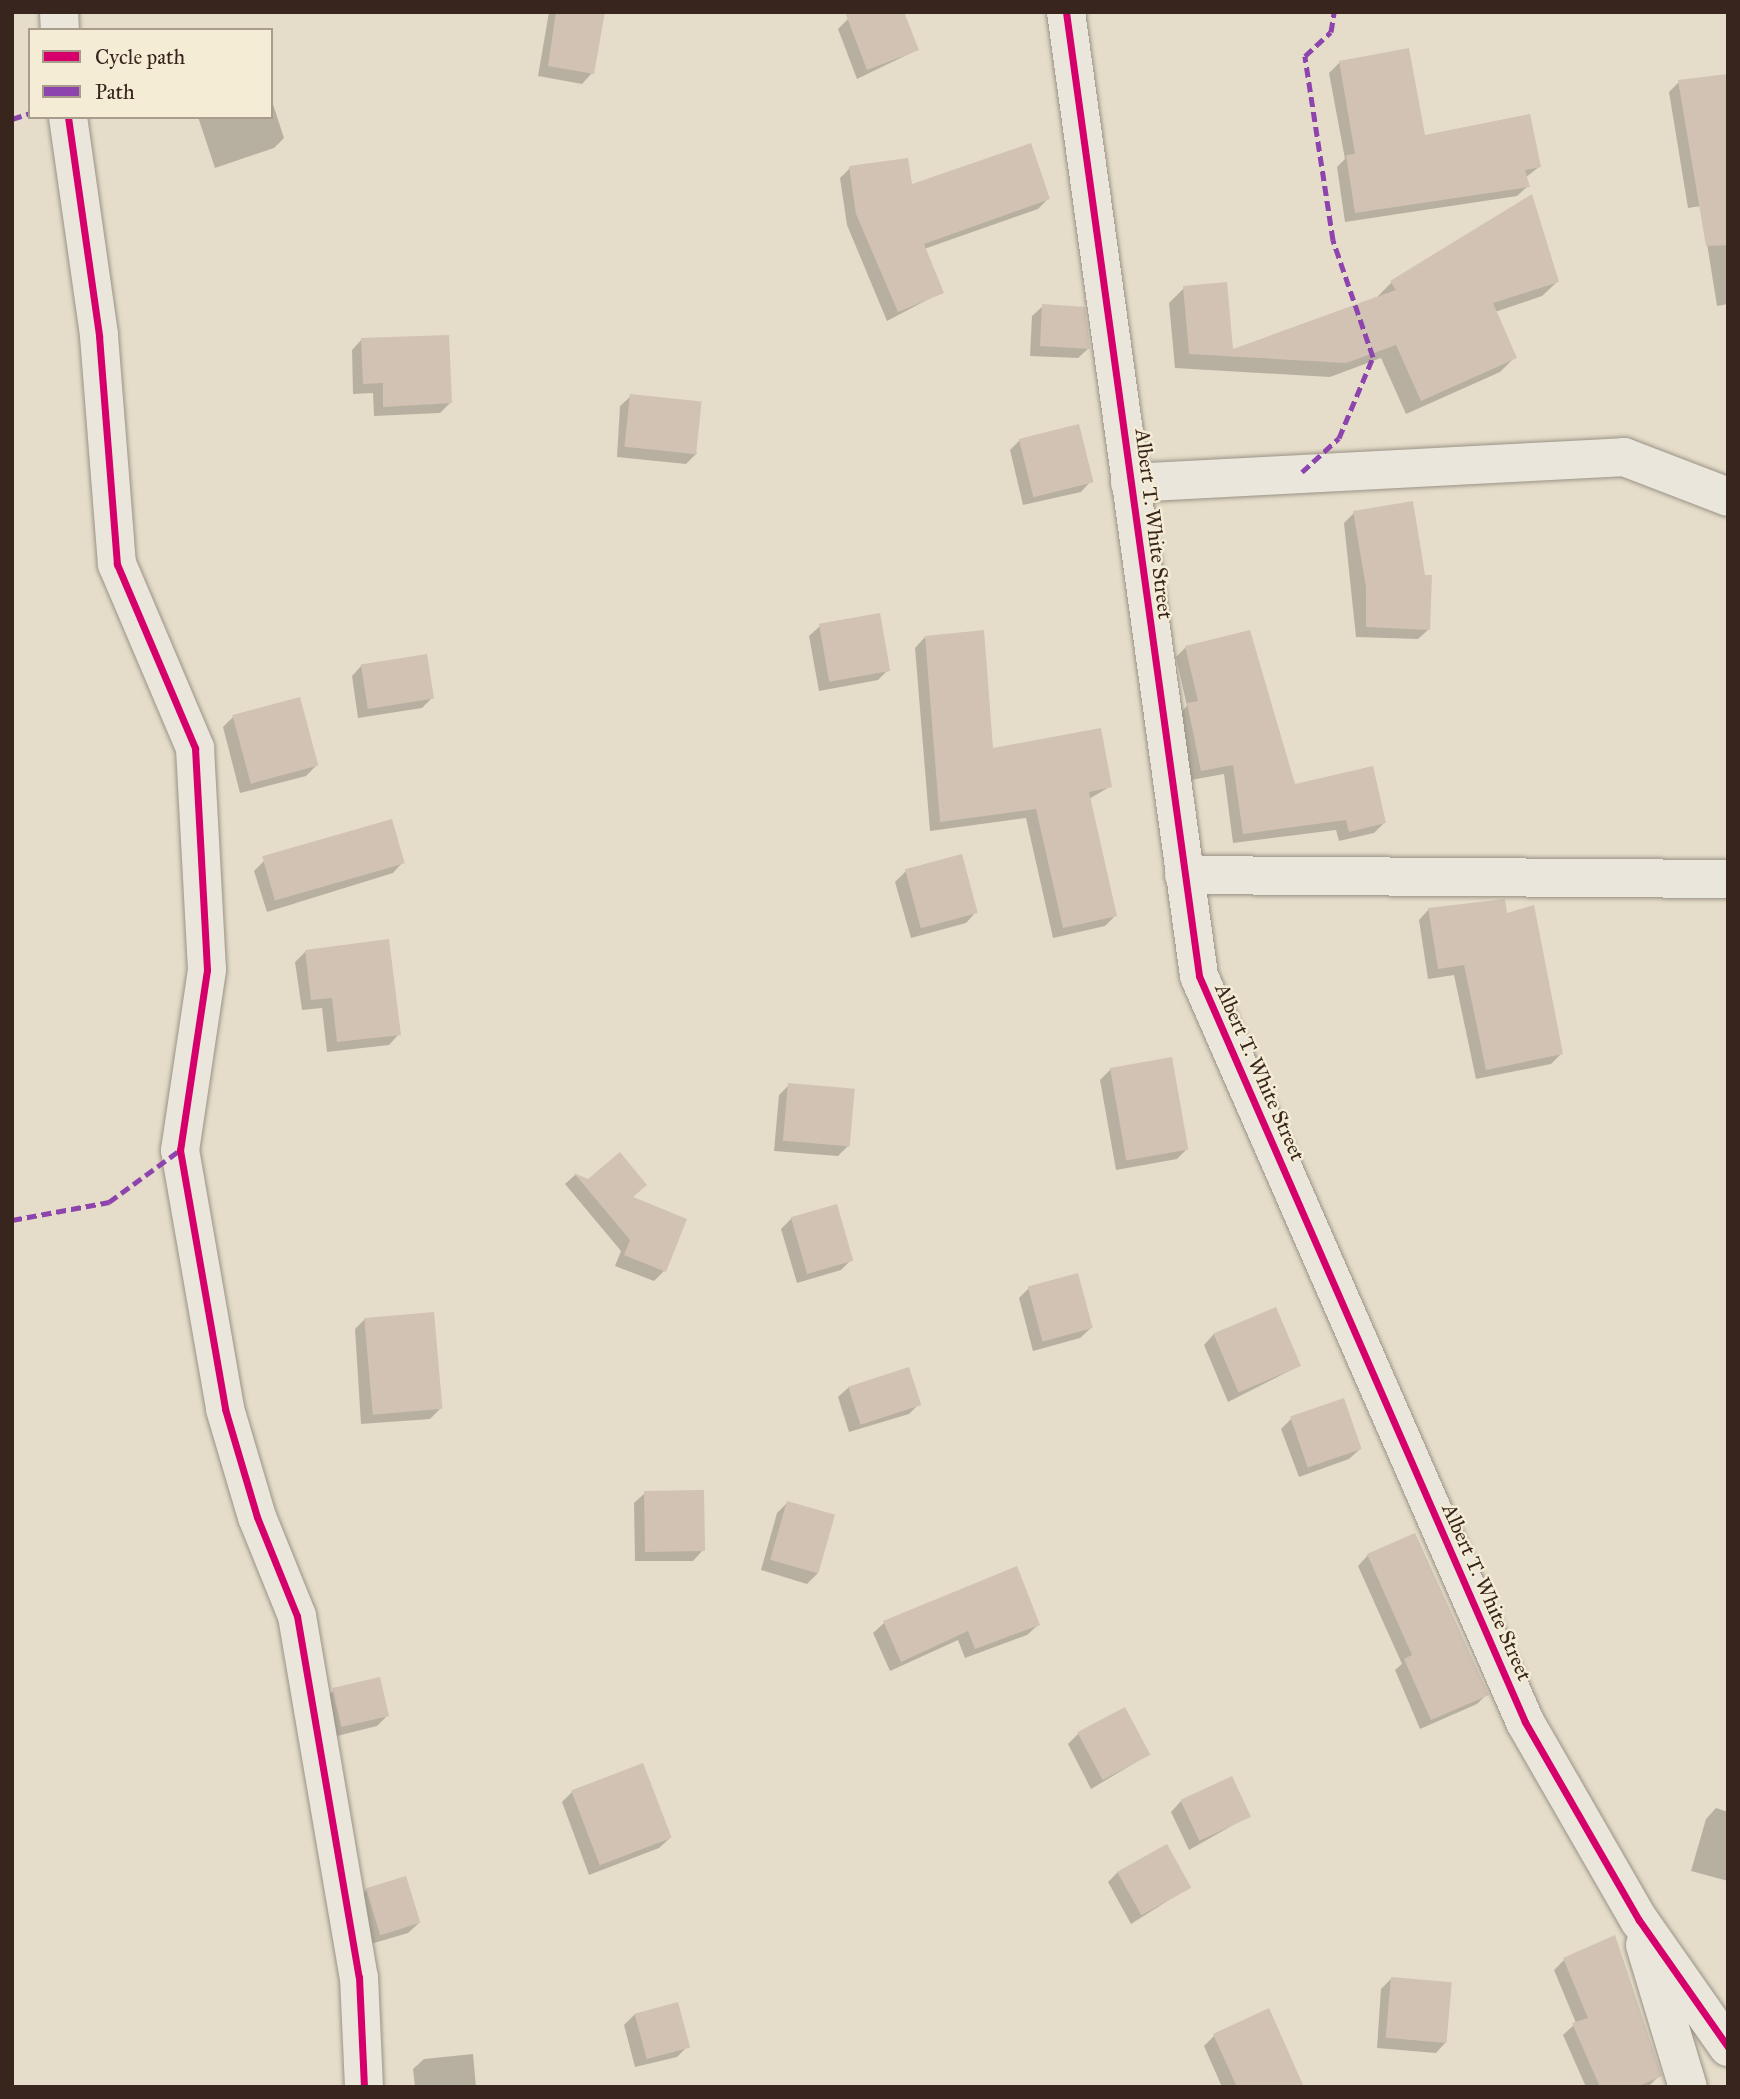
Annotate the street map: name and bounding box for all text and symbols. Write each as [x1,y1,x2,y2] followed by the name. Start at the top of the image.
[28,28,273,119] legend
[95,44,185,70] text: Cycle path
[95,79,135,105] text: Path
[1130,427,1178,621] street label: Albert T. White Street
[1210,979,1310,1165] street label: Albert T. White Street
[1437,1499,1537,1685] street label: Albert T. White Street

